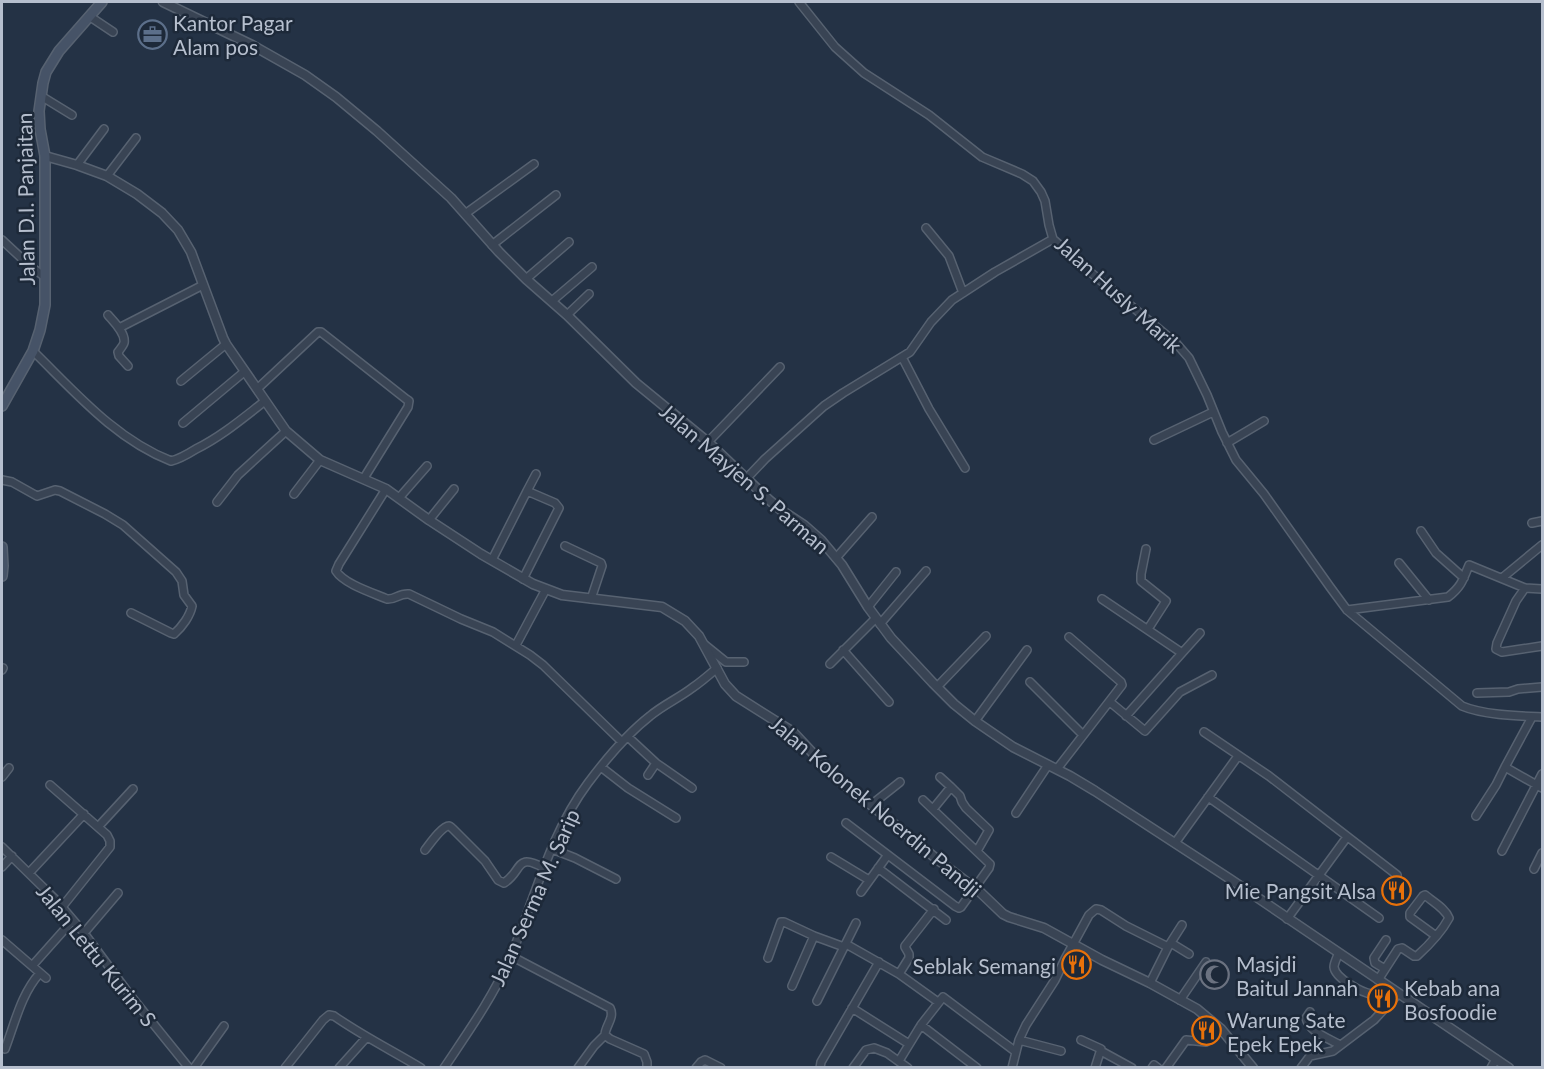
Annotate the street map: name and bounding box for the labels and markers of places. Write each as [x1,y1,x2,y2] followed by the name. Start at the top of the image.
[173,10,293,59] place label: Kantor Pagar Alam pos
[136,18,168,50] office icon: Kantor Pagar Alam pos
[1381,874,1413,906] restaurant icon: Mie Pangsit Alsa
[1225,878,1376,903] place label: Mie Pangsit Alsa
[1061,949,1093,981] restaurant icon: Seblak Semangi
[1236,951,1358,1000] place label: Masjdi Baitul Jannah
[913,953,1056,978] place label: Seblak Semangi
[1199,959,1231,991] mosque icon: Masjdi Baitul Jannah
[1404,975,1500,1024] place label: Kebab ana Bosfoodie
[1367,983,1399,1015] restaurant icon: Kebab ana Bosfoodie
[1227,1007,1345,1056] place label: Warung Sate Epek Epek
[1190,1015,1222,1047] restaurant icon: Warung Sate Epek Epek

